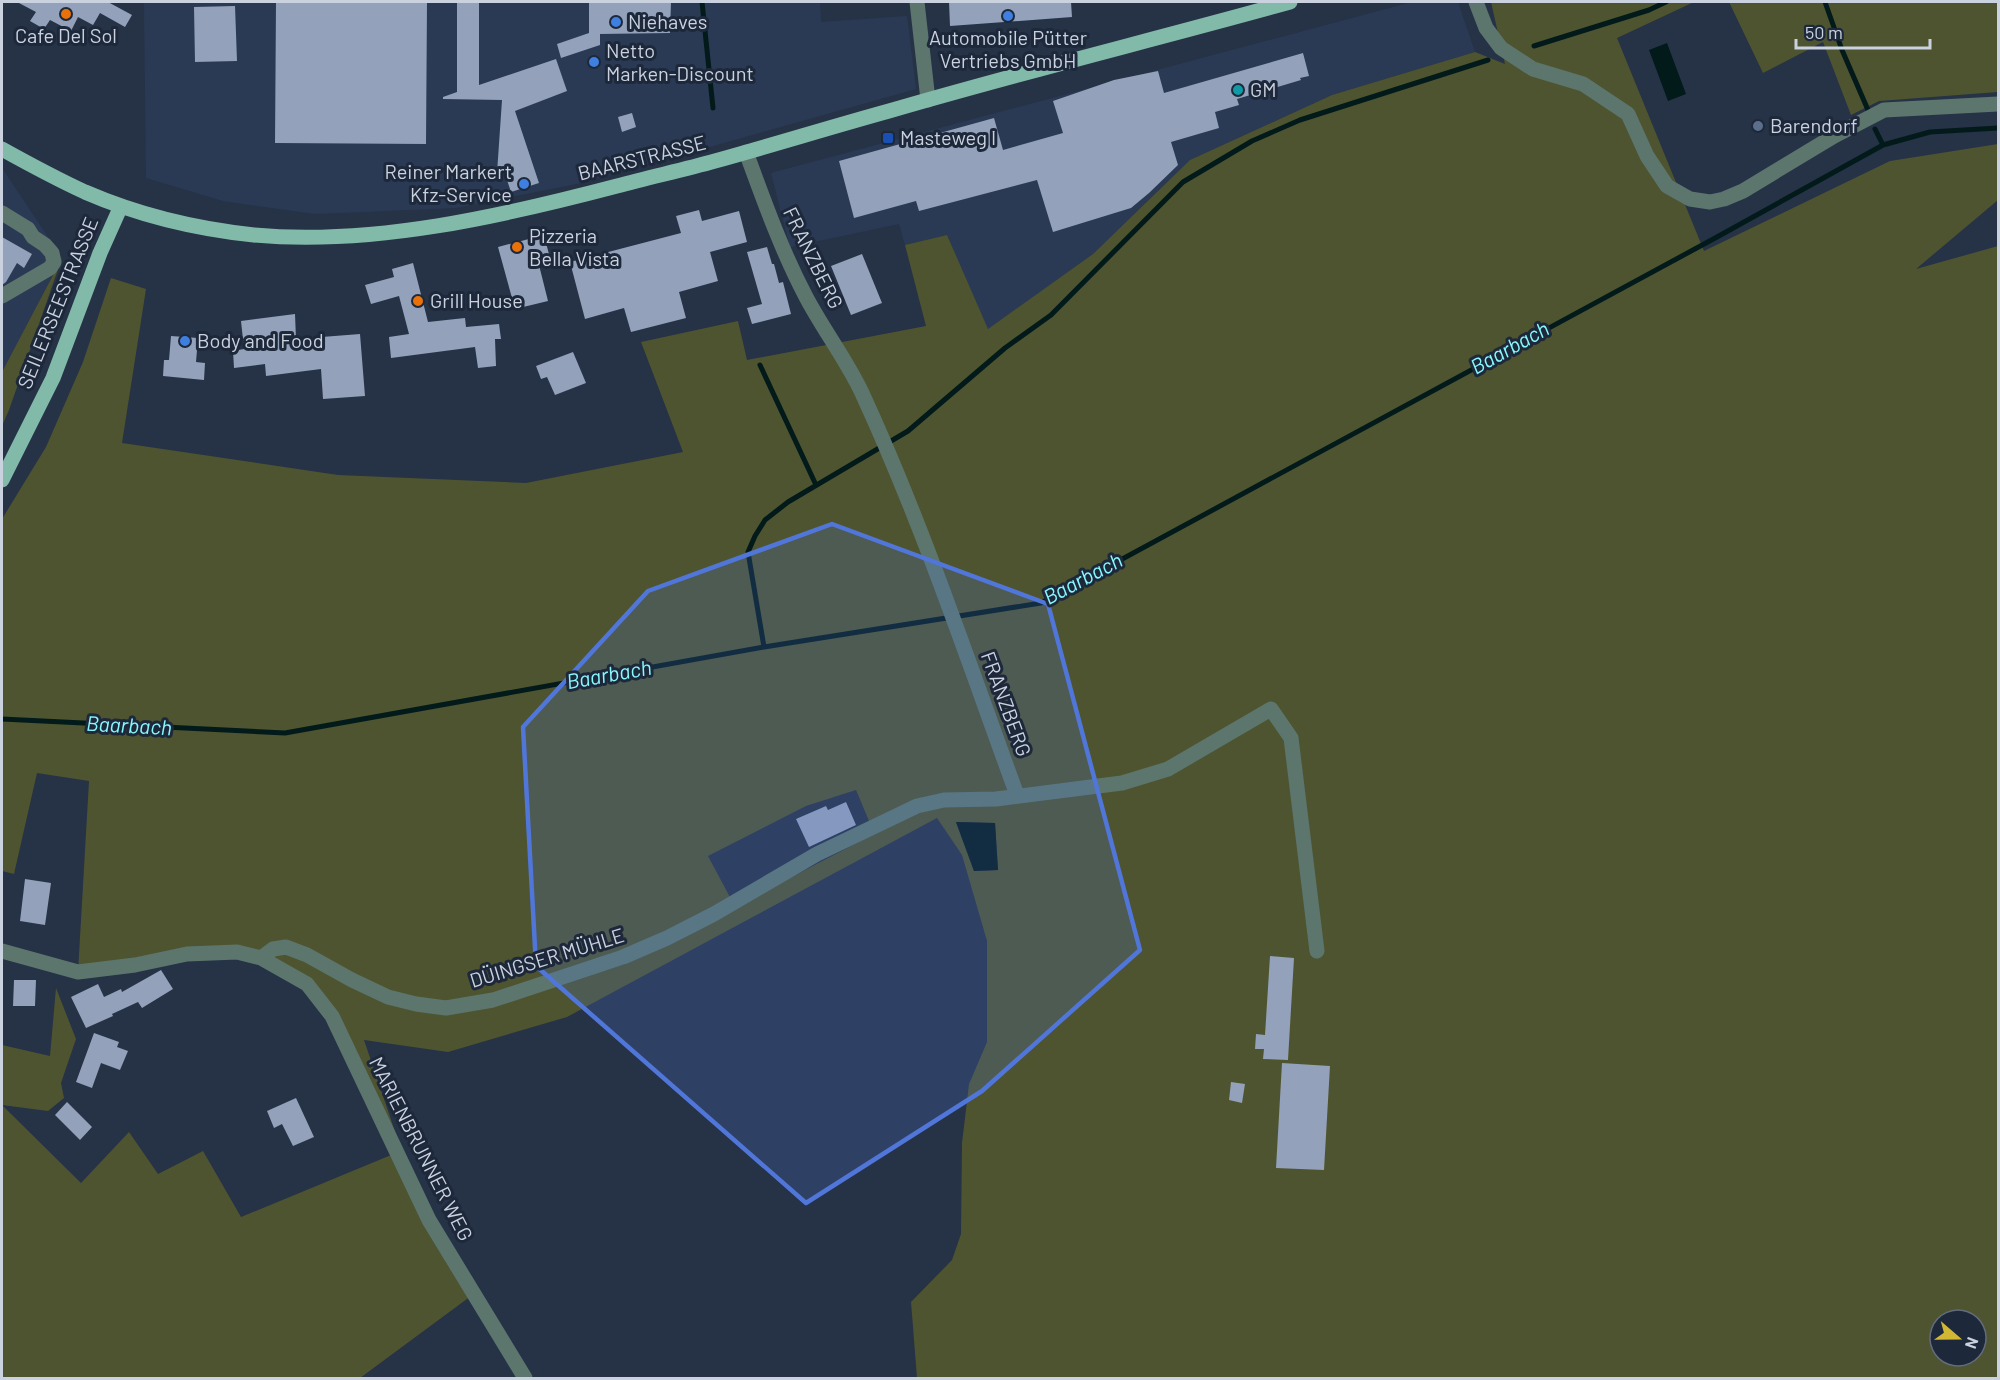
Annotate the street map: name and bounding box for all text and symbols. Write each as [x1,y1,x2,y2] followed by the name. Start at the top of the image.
[59,7,73,21] marker: Cafe Del Sol
[628,9,707,33] place label: Niehaves
[1001,9,1015,23] marker: Automobile Pütter Vertriebs GmbH
[1796,12,1930,50] scale bar
[609,15,623,29] marker: Niehaves
[1805,21,1843,43] text: 50 m
[15,23,117,47] place label: Cafe Del Sol
[929,25,1087,72] place label: Automobile Pütter Vertriebs GmbH
[606,38,754,85] place label: Netto Marken-Discount
[587,55,601,69] marker: Netto Marken-Discount
[1250,77,1277,101] place label: GM
[1231,83,1245,97] marker: GM
[1770,113,1858,137] place label: Barendorf
[1751,119,1765,133] marker: Barendorf
[900,125,996,149] place label: Masteweg I
[575,130,708,185] street label: BAARSTRASSE
[881,131,895,145] marker: Masteweg I
[385,159,512,206] place label: Reiner Markert Kfz-Service
[517,177,531,191] marker: Reiner Markert Kfz-Service
[779,203,849,312] street label: FRANZBERG
[12,213,102,392] street label: SEILERSEESTRASSE
[529,223,620,270] place label: Pizzeria Bella Vista
[510,240,524,254] marker: Pizzeria Bella Vista
[430,288,523,312] place label: Grill House
[411,294,425,308] marker: Grill House
[1466,315,1553,378] water label: Baarbach
[197,328,324,352] place label: Body and Food
[178,334,192,348] marker: Body and Food
[1039,546,1126,609] water label: Baarbach
[977,648,1037,760] street label: FRANZBERG
[564,654,653,693] water label: Baarbach
[86,710,173,739] water label: Baarbach
[467,922,627,992] street label: DÜINGSER MÜHLE
[365,1052,479,1245] street label: MARIENBRUNNER WEG
[1928,1308,1988,1368] north arrow
[1962,1335,1983,1352] text: N

